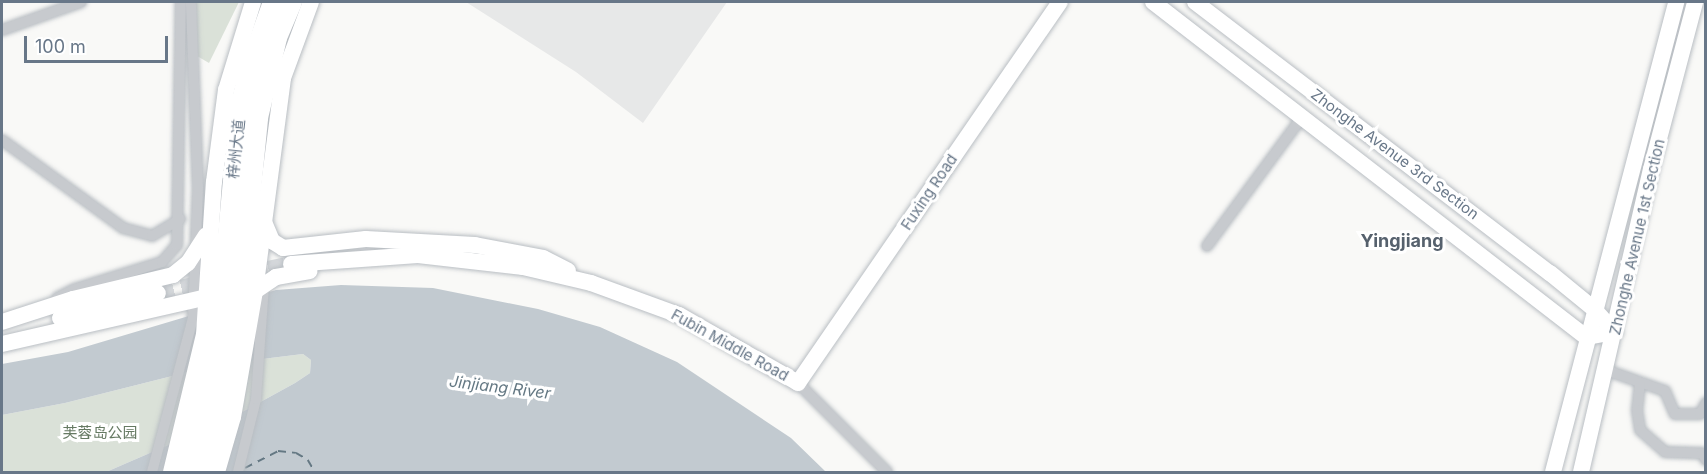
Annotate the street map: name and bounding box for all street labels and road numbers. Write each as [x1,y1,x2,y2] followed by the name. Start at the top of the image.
[1308,85,1482,223] street label: Zhonghe Avenue 3rd Section
[224,118,248,180] street label: 梓州大道
[1606,137,1668,337] street label: Zhonghe Avenue 1st Section
[897,151,961,233] street label: Fuxing Road
[668,305,792,385] street label: Fubin Middle Road

